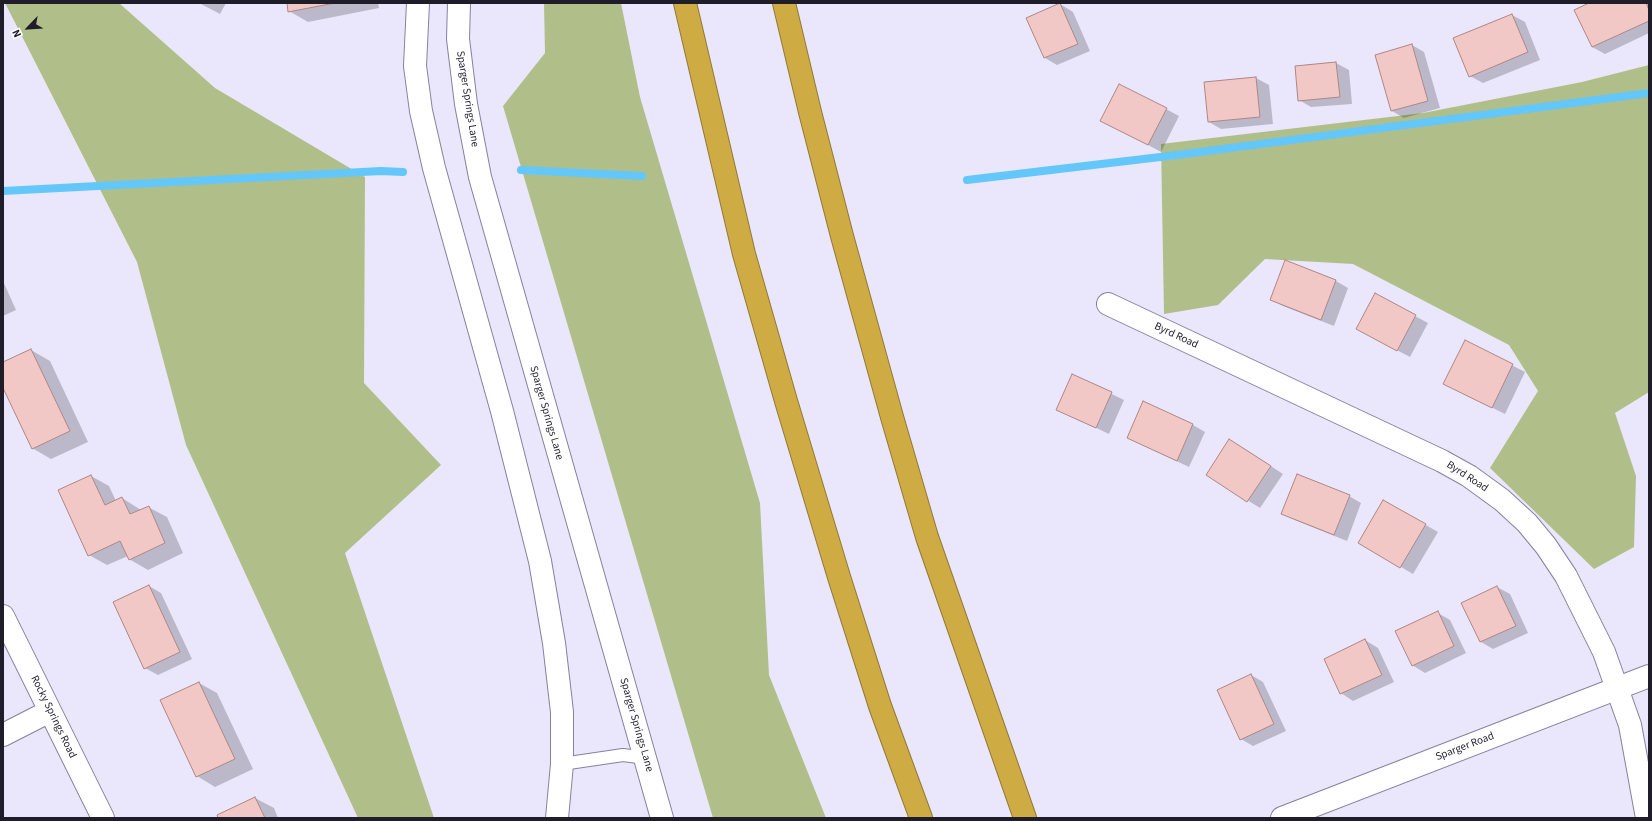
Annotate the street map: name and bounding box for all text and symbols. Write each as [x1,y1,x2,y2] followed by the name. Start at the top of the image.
[8,8,48,48] north arrow
[8,27,25,40] text: N
[453,50,481,148] street label: Sparger Springs Lane
[1152,320,1200,352] street label: Byrd Road
[526,364,566,462] street label: Sparger Springs Lane
[1444,459,1490,495] street label: Byrd Road
[27,673,79,761] street label: Rocky Springs Road
[616,676,656,774] street label: Sparger Springs Lane
[1434,730,1496,764] street label: Sparger Road

